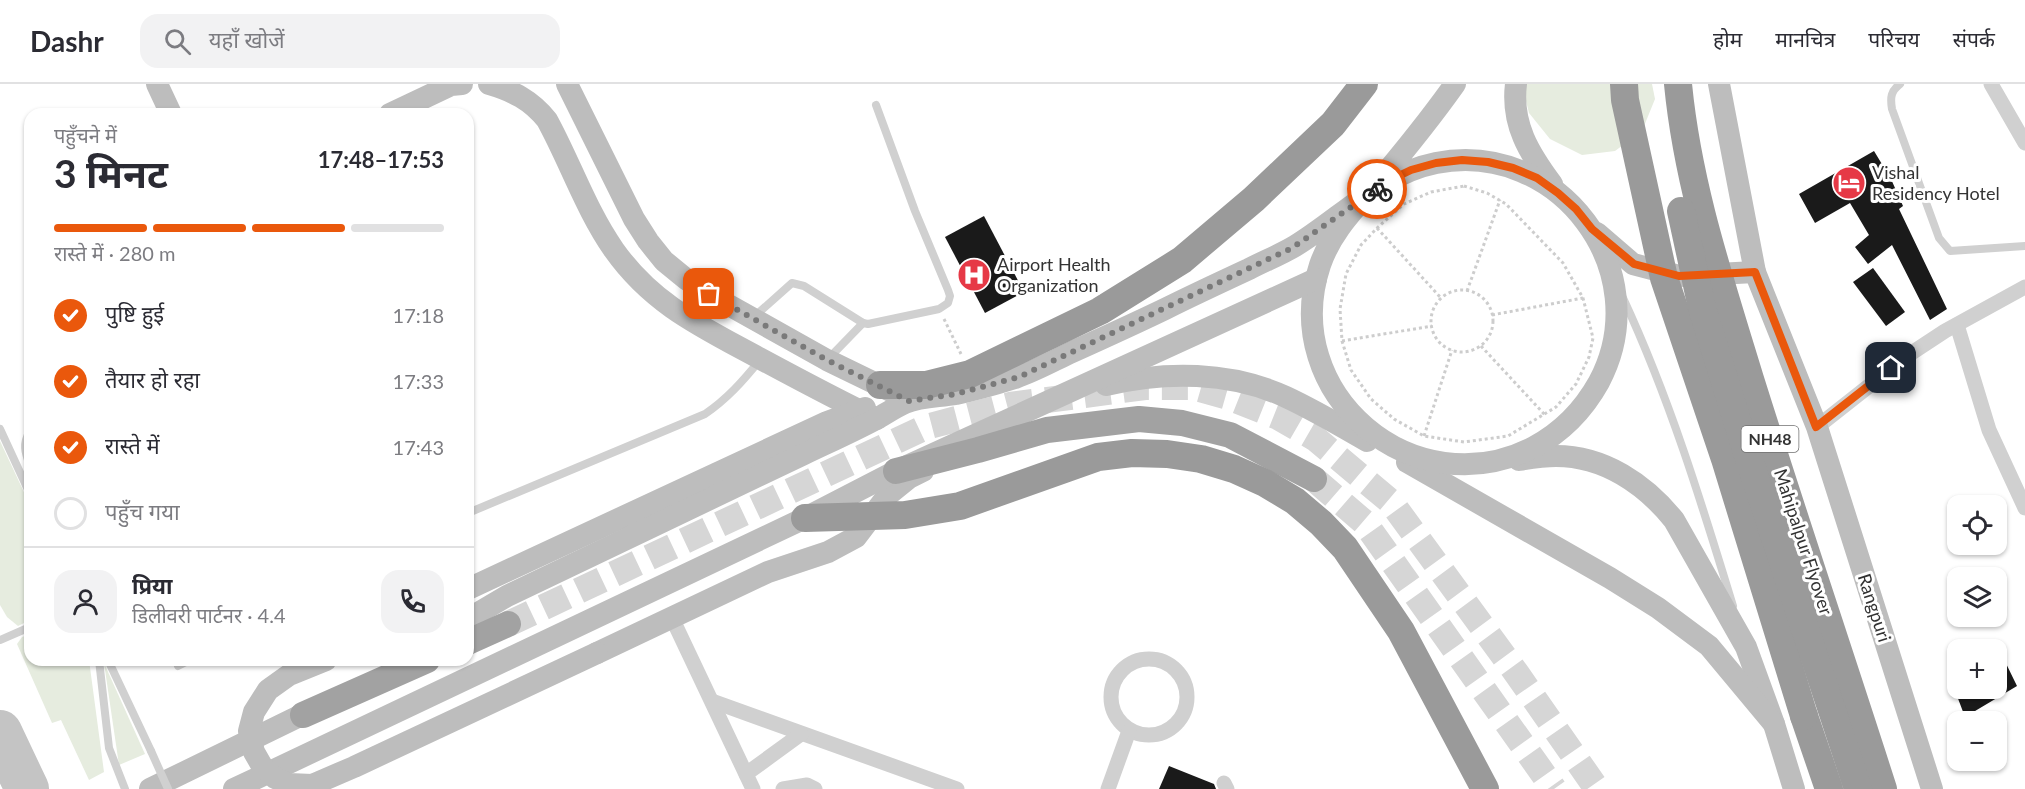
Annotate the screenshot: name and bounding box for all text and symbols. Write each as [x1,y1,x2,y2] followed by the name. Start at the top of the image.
[140,14,560,68] search box
[30,24,104,58] text: Dashr
[161,25,194,58] icon: search
[209,26,285,53] text: यहाँ खोजें
[1713,26,1742,51] text: होम
[1775,26,1835,51] text: मानचित्र
[1868,26,1920,51] text: परिचय
[1953,26,1995,51] text: संपर्क
[54,123,117,147] text: पहुँचने में
[318,146,444,173] text: 17:48–17:53
[54,150,168,196] text: 3 मिनट
[1347,159,1407,219] courier
[1872,161,2000,204] place label: Vishal Residency Hotel
[1831,165,1867,201] hotel icon: Vishal Residency Hotel
[1361,173,1394,206] icon: bike
[54,241,175,265] text: रास्ते में · 280 m
[997,253,1111,296] place label: Airport Health Organization
[956,257,992,293] hospital icon: Airport Health Organization
[683,268,734,319] pin
[692,277,725,310] icon: bag
[54,299,87,332] icon: check
[105,300,164,327] text: पुष्टि हुई
[393,303,444,327] text: 17:18
[1865,342,1916,393] pin
[1874,351,1907,384] icon: home
[54,365,87,398] icon: check
[105,366,200,393] text: तैयार हो रहा
[393,369,444,393] text: 17:33
[1742,426,1798,452] road number: NH48
[54,431,87,464] icon: check
[105,432,160,459] text: रास्ते में
[393,435,444,459] text: 17:43
[1770,466,1838,618] street label: Mahipalpur Flyover
[1947,495,2007,771] map controls
[1947,495,2007,555] button: locate
[105,498,180,525] text: पहुँच गया
[1947,567,2007,627] button: layers
[54,570,117,633] button: person
[381,570,444,633] button: phone
[1854,571,1896,645] street label: Rangpuri
[132,572,172,599] text: प्रिया
[132,603,285,627] text: डिलीवरी पार्टनर · 4.4
[1947,639,2007,699] button: +
[1947,711,2007,771] button: −

